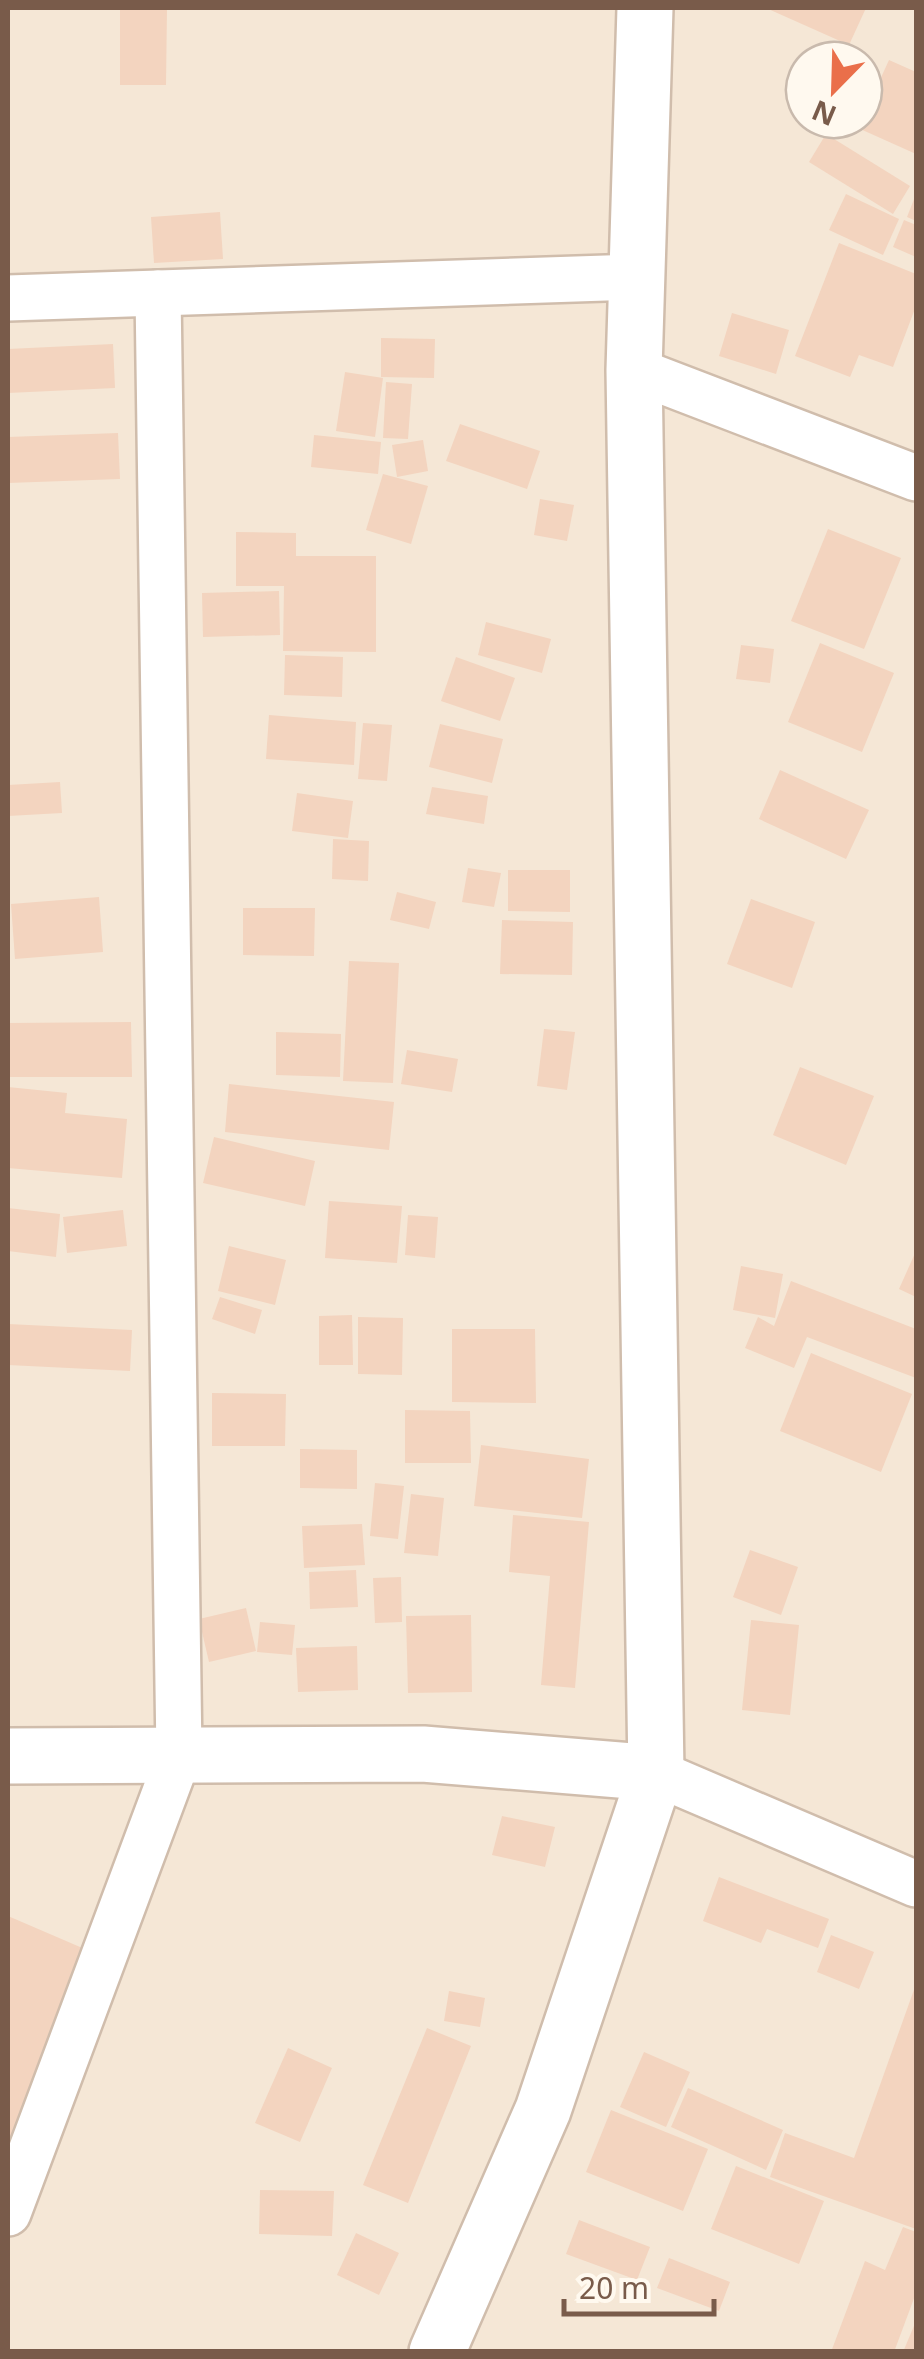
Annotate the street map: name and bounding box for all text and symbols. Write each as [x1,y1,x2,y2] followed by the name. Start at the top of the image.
[784,40,884,140] north arrow
[806,92,842,136] text: N
[564,2254,714,2316] scale bar
[579,2267,649,2308] text: 20 m

